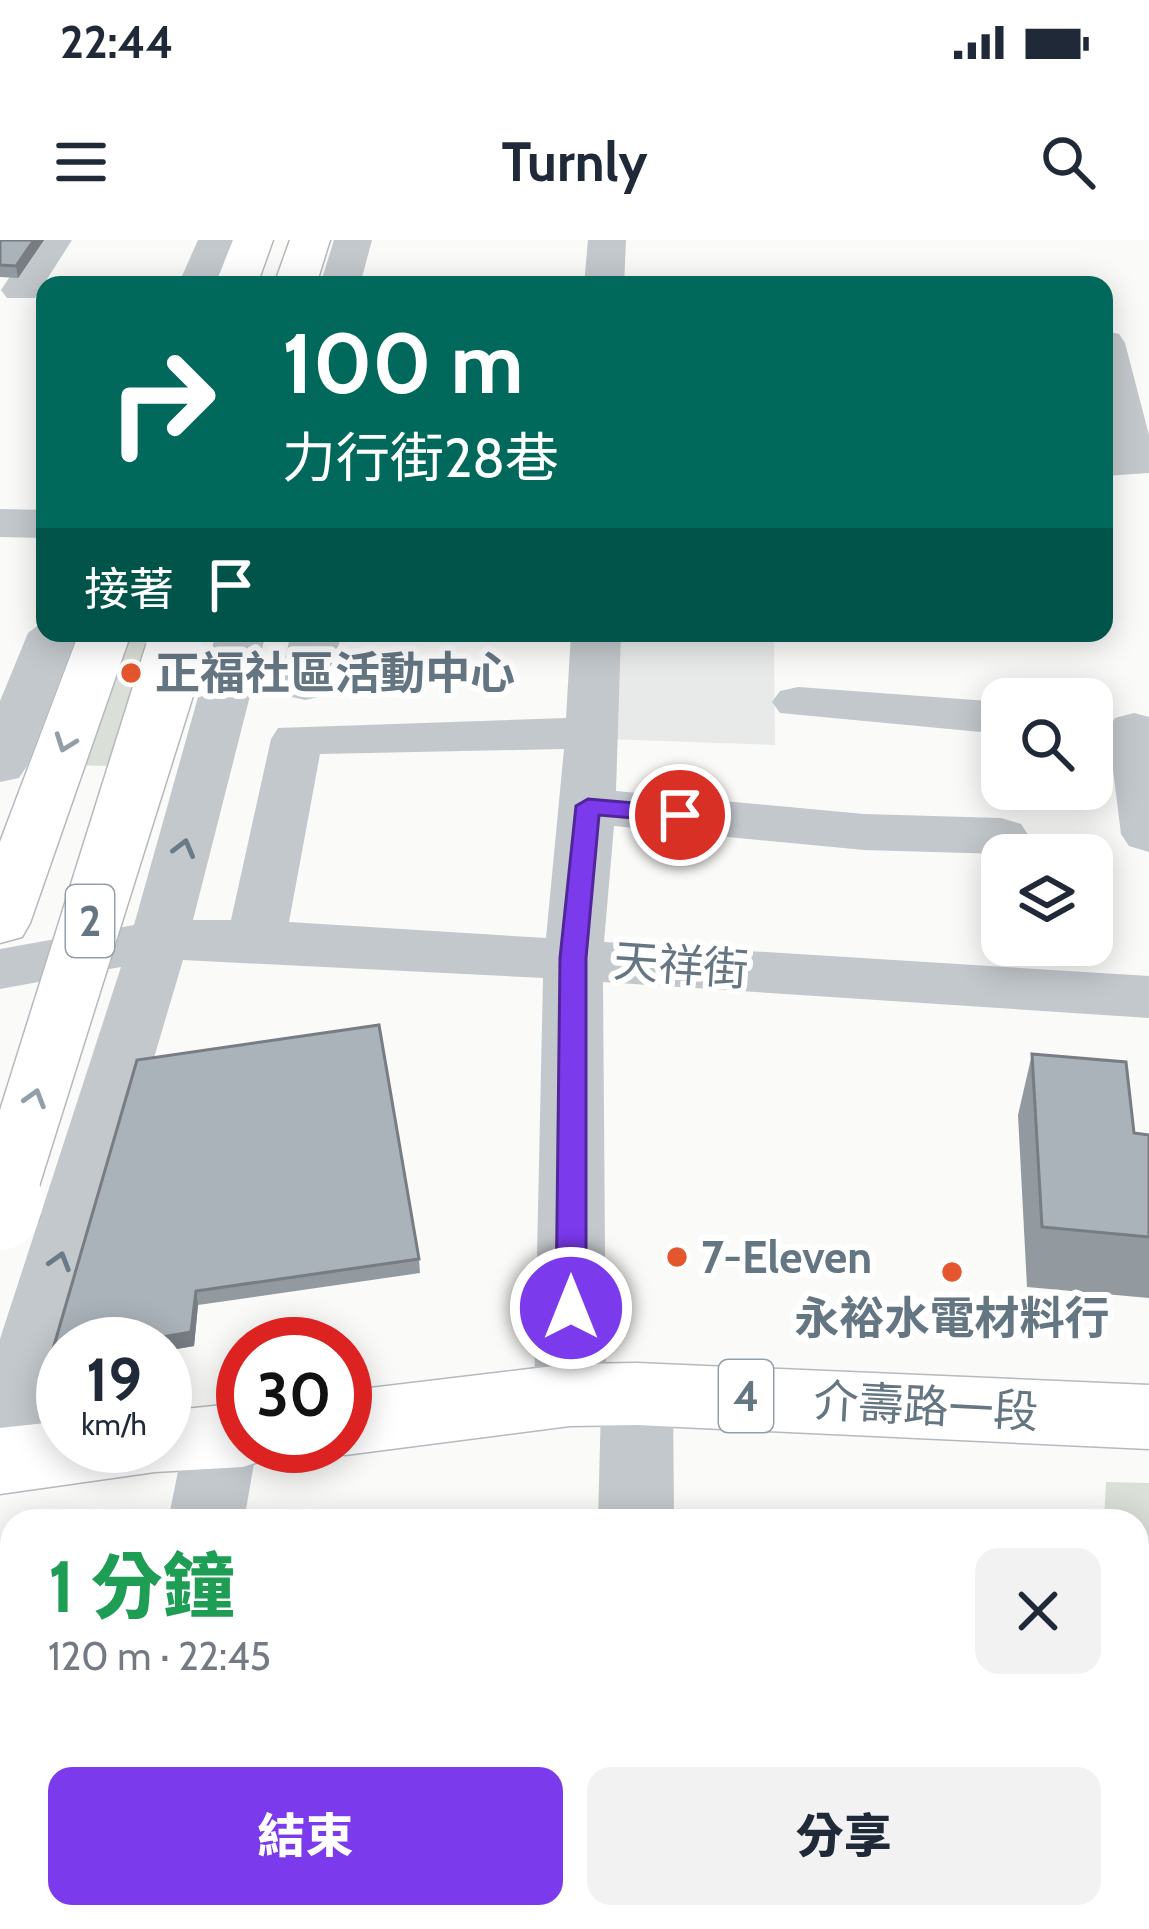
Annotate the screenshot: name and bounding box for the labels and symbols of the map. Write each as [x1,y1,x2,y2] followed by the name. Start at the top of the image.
[155,646,515,700] place label: 正福社區活動中心
[118,660,144,686] marker: 正福社區活動中心
[55,731,79,752] one-way arrow
[629,764,731,866] pin
[170,838,195,858] one-way arrow
[66,885,114,957] road number: 2
[612,933,750,997] street label: 天祥街
[20,1088,45,1109] one-way arrow
[701,1230,872,1284] place label: 7-Eleven
[664,1244,690,1270] marker: 7-Eleven
[508,1245,634,1371] position arrow
[45,1251,70,1272] one-way arrow
[939,1259,965,1285] marker: 永裕水電材料行
[794,1291,1110,1345] place label: 永裕水電材料行
[216,1317,372,1473] speed limit sign: 30
[719,1360,773,1432] road number: 4
[812,1373,1040,1439] street label: 介壽路一段

